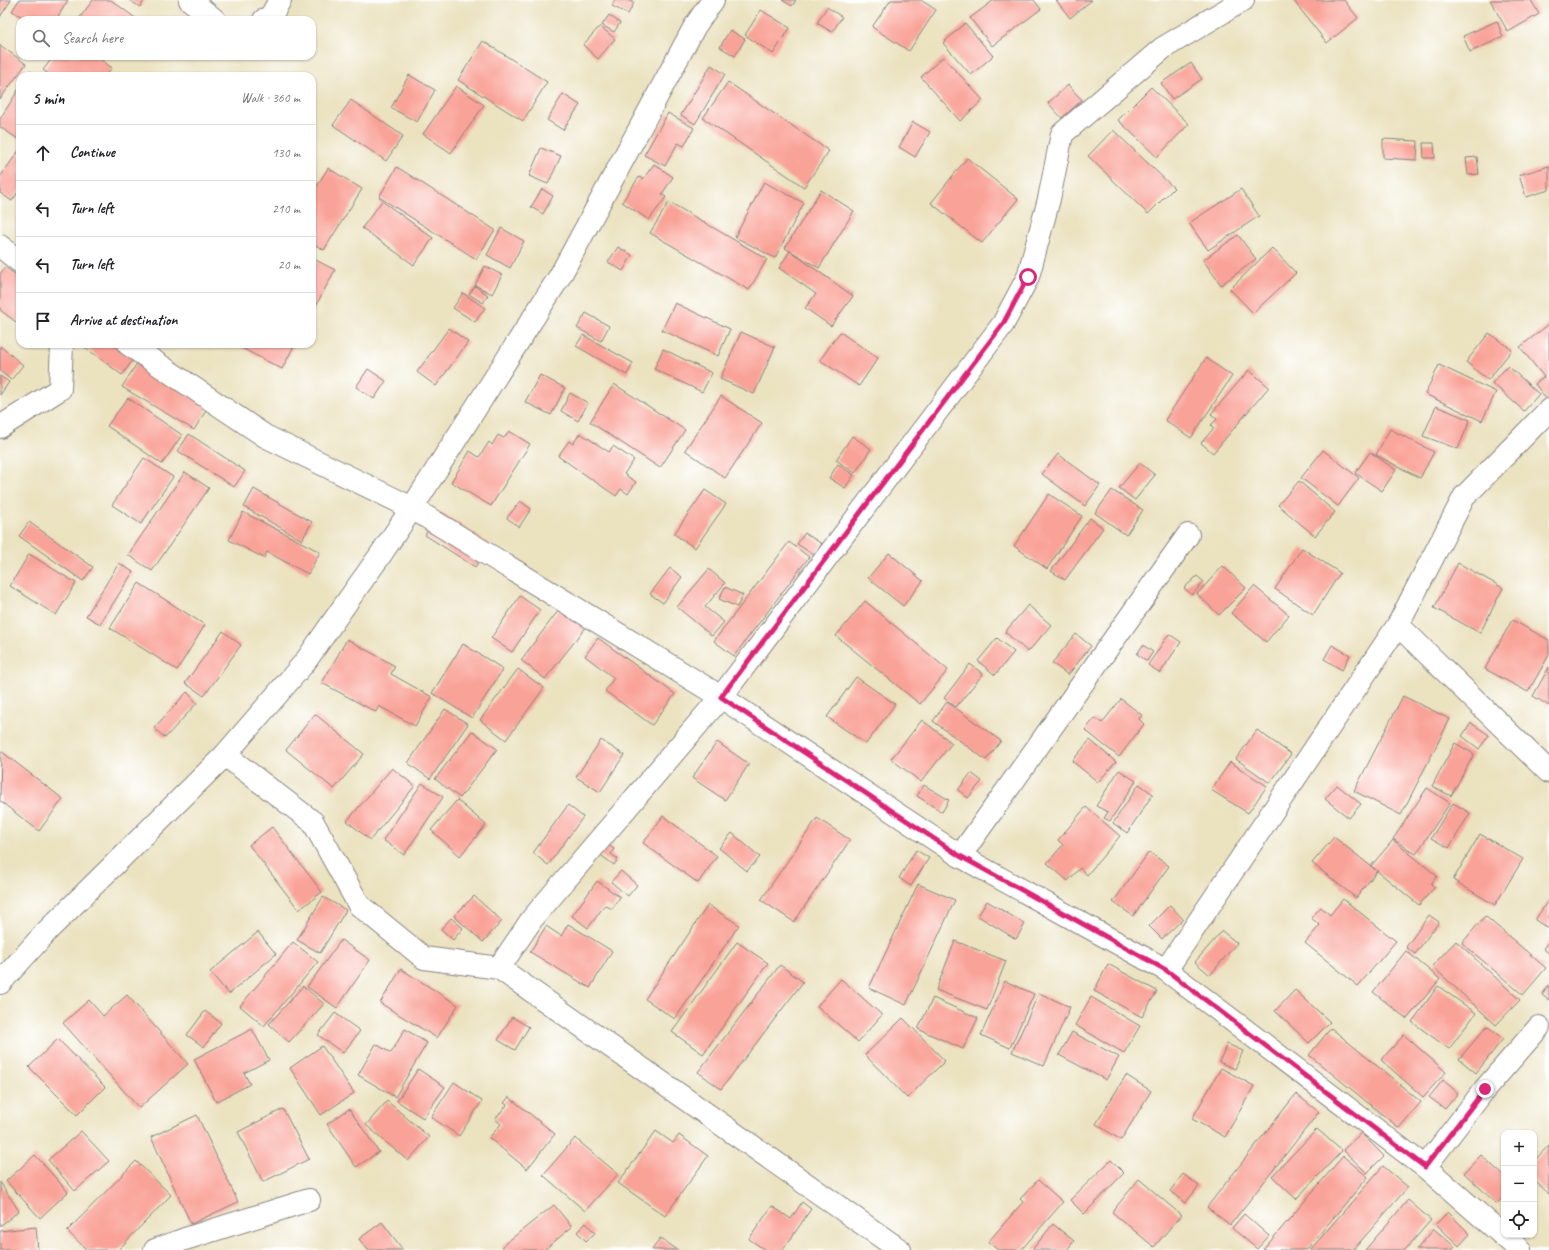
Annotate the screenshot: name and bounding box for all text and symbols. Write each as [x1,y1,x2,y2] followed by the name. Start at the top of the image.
[16,16,316,60] search box
[30,27,52,49] icon: search
[62,29,123,48] text: Search here
[32,88,64,109] text: 5 min
[241,90,300,106] text: Walk · 360 m
[32,142,54,164] icon: ahead
[70,143,115,162] text: Continue
[272,145,300,161] text: 130 m
[32,198,54,220] icon: left
[70,199,113,218] text: Turn left
[272,201,300,217] text: 210 m
[32,254,54,276] icon: left
[70,255,113,274] text: Turn left
[278,257,300,273] text: 20 m
[1019,268,1037,286] route start
[32,310,54,332] icon: arrive
[70,311,177,330] text: Arrive at destination
[1476,1080,1494,1098] route end
[1501,1130,1537,1238] map controls
[1501,1130,1537,1166] button: +
[1501,1166,1537,1202] button: −
[1501,1202,1537,1238] button: locate

